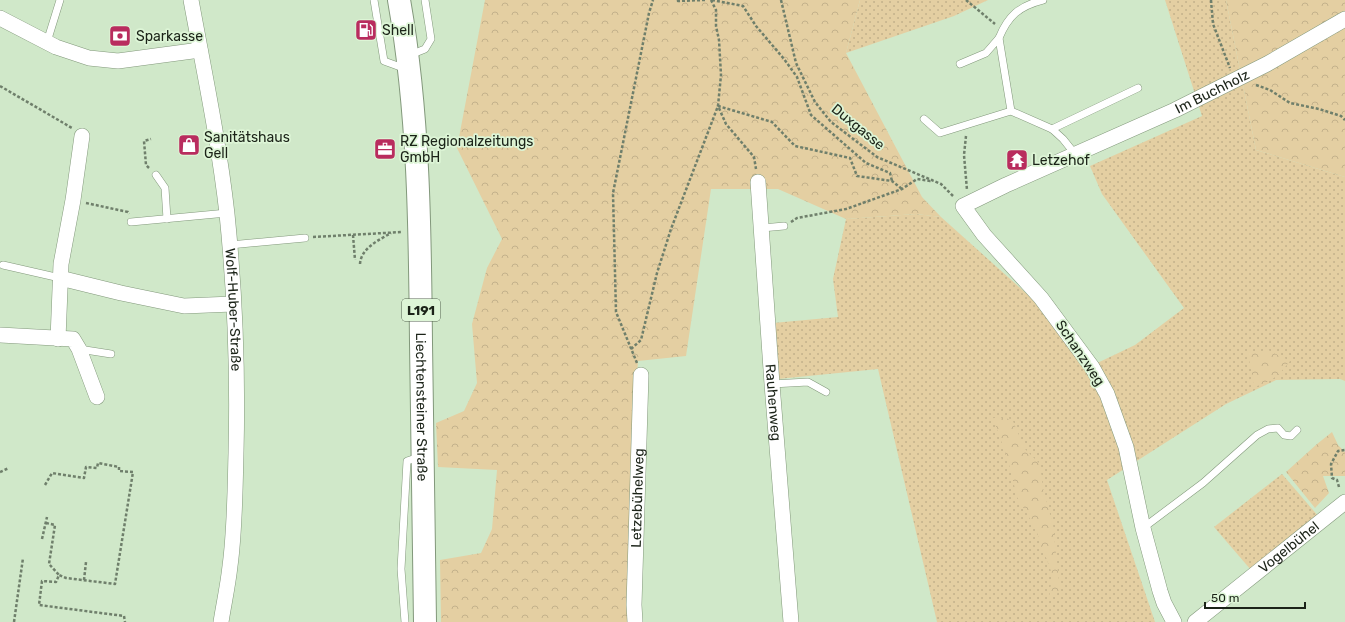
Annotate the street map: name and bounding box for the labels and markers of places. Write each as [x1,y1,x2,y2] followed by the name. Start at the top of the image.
[353,17,379,43] fuel station icon: Shell
[382,22,414,39] place label: Shell
[107,23,133,49] bank icon: Sparkasse
[136,28,203,45] place label: Sparkasse
[204,129,290,162] place label: Sanitätshaus Gell
[176,132,202,158] shop icon: Sanitätshaus Gell
[400,133,533,166] place label: RZ Regionalzeitungs GmbH
[372,136,398,162] office icon: RZ Regionalzeitungs GmbH
[1004,147,1030,173] temple icon: Letzehof
[1032,152,1090,169] place label: Letzehof

